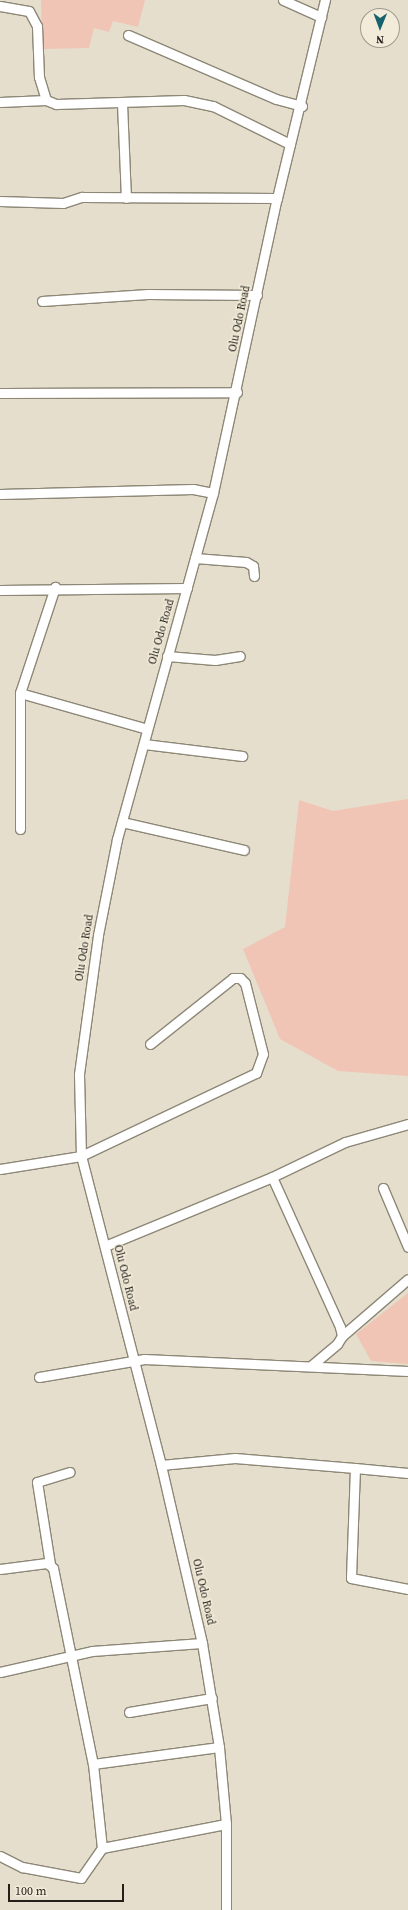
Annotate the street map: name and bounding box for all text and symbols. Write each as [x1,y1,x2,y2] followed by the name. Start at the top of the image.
[360,8,400,48] north arrow
[376,32,384,47] text: N
[227,285,253,353] street label: Olu Odo Road
[146,598,178,666] street label: Olu Odo Road
[73,914,97,982] street label: Olu Odo Road
[110,1244,140,1312] street label: Olu Odo Road
[189,1558,217,1626] street label: Olu Odo Road
[10,1876,126,1902] scale bar
[15,1883,47,1899] text: 100 m

